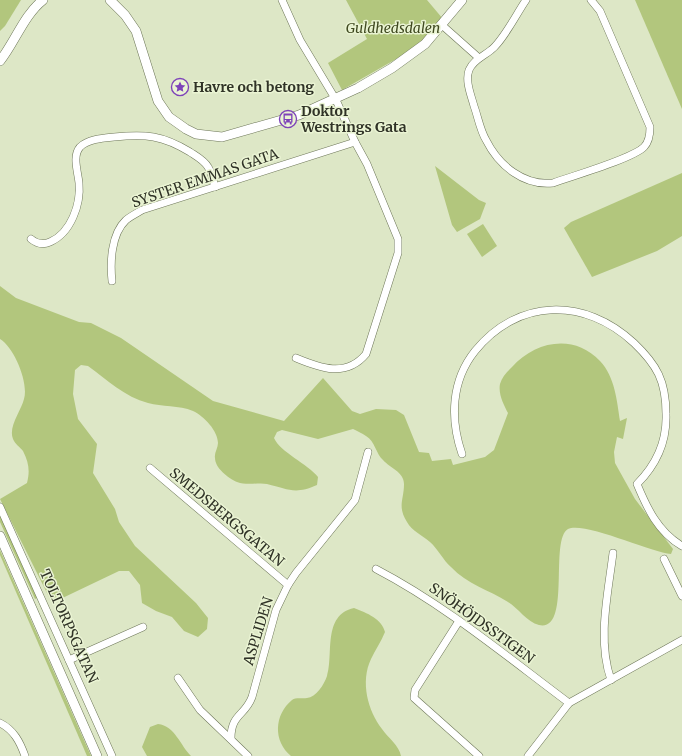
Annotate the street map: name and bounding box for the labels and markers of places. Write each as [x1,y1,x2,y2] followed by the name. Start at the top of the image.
[170,77,190,97] place icon: Havre och betong
[193,78,314,96] place label: Havre och betong
[300,102,407,136] place label: Doktor Westrings Gata
[278,109,298,129] bus stop icon: Doktor Westrings Gata

